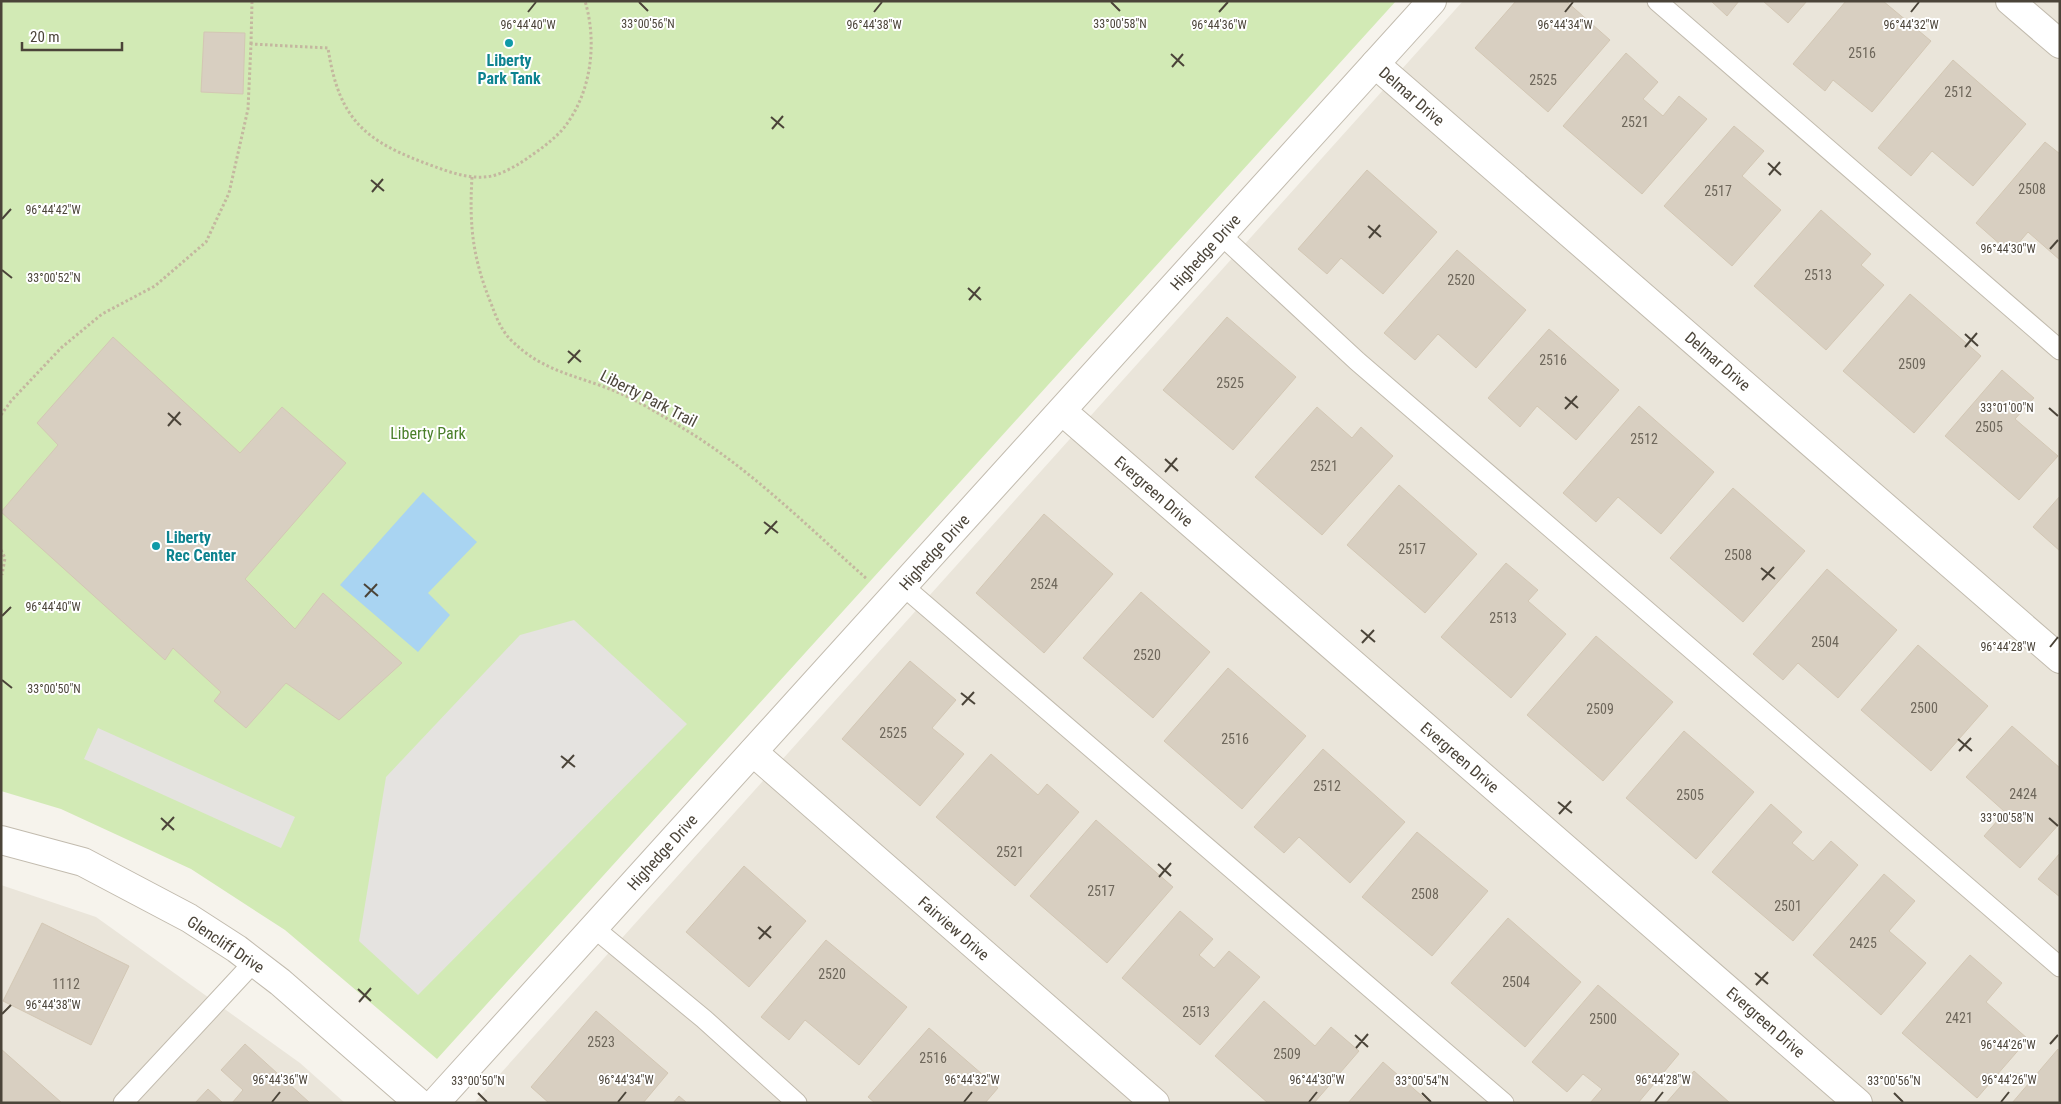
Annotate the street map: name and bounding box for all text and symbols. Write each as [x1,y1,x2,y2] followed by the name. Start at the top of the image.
[621,17,675,31] text: 33°00'56"N
[1093,17,1147,31] text: 33°00'58"N
[500,18,556,32] text: 96°44'40"W
[846,18,902,32] text: 96°44'38"W
[1191,18,1247,32] text: 96°44'36"W
[1537,18,1593,32] text: 96°44'34"W
[1883,18,1939,32] text: 96°44'32"W
[22,20,122,52] scale bar
[30,28,60,46] text: 20 m
[503,37,515,49] marker: Liberty Park Tank
[1848,45,1876,61] house number: 2516
[477,51,541,88] place label: Liberty Park Tank
[1375,63,1448,130] street label: Delmar Drive
[1529,72,1557,88] house number: 2525
[1944,84,1972,100] house number: 2512
[1621,114,1649,130] house number: 2521
[2018,181,2046,197] house number: 2508
[1704,183,1732,199] house number: 2517
[25,203,81,217] text: 96°44'42"W
[1166,210,1244,294] street label: Highedge Drive
[1980,242,2036,256] text: 96°44'30"W
[1804,267,1832,283] house number: 2513
[27,271,81,285] text: 33°00'52"N
[1447,272,1475,288] house number: 2520
[1681,328,1754,395] street label: Delmar Drive
[1539,352,1567,368] house number: 2516
[1898,356,1926,372] house number: 2509
[597,366,700,431] street label: Liberty Park Trail
[1216,375,1244,391] house number: 2525
[1980,401,2034,415] text: 33°01'00"N
[1975,419,2003,435] house number: 2505
[390,424,467,443] park label: Liberty Park
[1630,431,1658,447] house number: 2512
[1111,452,1197,531] street label: Evergreen Drive
[1310,458,1338,474] house number: 2521
[895,510,973,594] street label: Highedge Drive
[166,528,236,565] place label: Liberty Rec Center
[150,540,162,552] marker: Liberty Rec Center
[1398,541,1426,557] house number: 2517
[1724,547,1752,563] house number: 2508
[1030,576,1058,592] house number: 2524
[25,600,81,614] text: 96°44'40"W
[1489,610,1517,626] house number: 2513
[1811,634,1839,650] house number: 2504
[1980,640,2036,654] text: 96°44'28"W
[1133,647,1161,663] house number: 2520
[27,682,81,696] text: 33°00'50"N
[1910,700,1938,716] house number: 2500
[1586,701,1614,717] house number: 2509
[1417,718,1503,797] street label: Evergreen Drive
[879,725,907,741] house number: 2525
[1221,731,1249,747] house number: 2516
[1313,778,1341,794] house number: 2512
[2009,786,2037,802] house number: 2424
[1676,787,1704,803] house number: 2505
[623,810,701,894] street label: Highedge Drive
[1980,811,2034,825] text: 33°00'58"N
[996,844,1024,860] house number: 2521
[1087,883,1115,899] house number: 2517
[1411,886,1439,902] house number: 2508
[914,892,993,964] street label: Fairview Drive
[1774,898,1802,914] house number: 2501
[184,912,268,977] street label: Glencliff Drive
[1849,935,1877,951] house number: 2425
[818,966,846,982] house number: 2520
[1502,974,1530,990] house number: 2504
[52,976,80,992] house number: 1112
[1723,983,1809,1062] street label: Evergreen Drive
[25,998,81,1012] text: 96°44'38"W
[1182,1004,1210,1020] house number: 2513
[1945,1010,1973,1026] house number: 2421
[1589,1011,1617,1027] house number: 2500
[587,1034,615,1050] house number: 2523
[1980,1038,2036,1052] text: 96°44'26"W
[1273,1046,1301,1062] house number: 2509
[919,1050,947,1066] house number: 2516
[252,1073,308,1087] text: 96°44'36"W
[598,1073,654,1087] text: 96°44'34"W
[944,1073,1000,1087] text: 96°44'32"W
[1289,1073,1345,1087] text: 96°44'30"W
[1635,1073,1691,1087] text: 96°44'28"W
[1981,1073,2037,1087] text: 96°44'26"W
[451,1074,505,1088] text: 33°00'50"N
[1395,1074,1449,1088] text: 33°00'54"N
[1867,1074,1921,1088] text: 33°00'56"N

